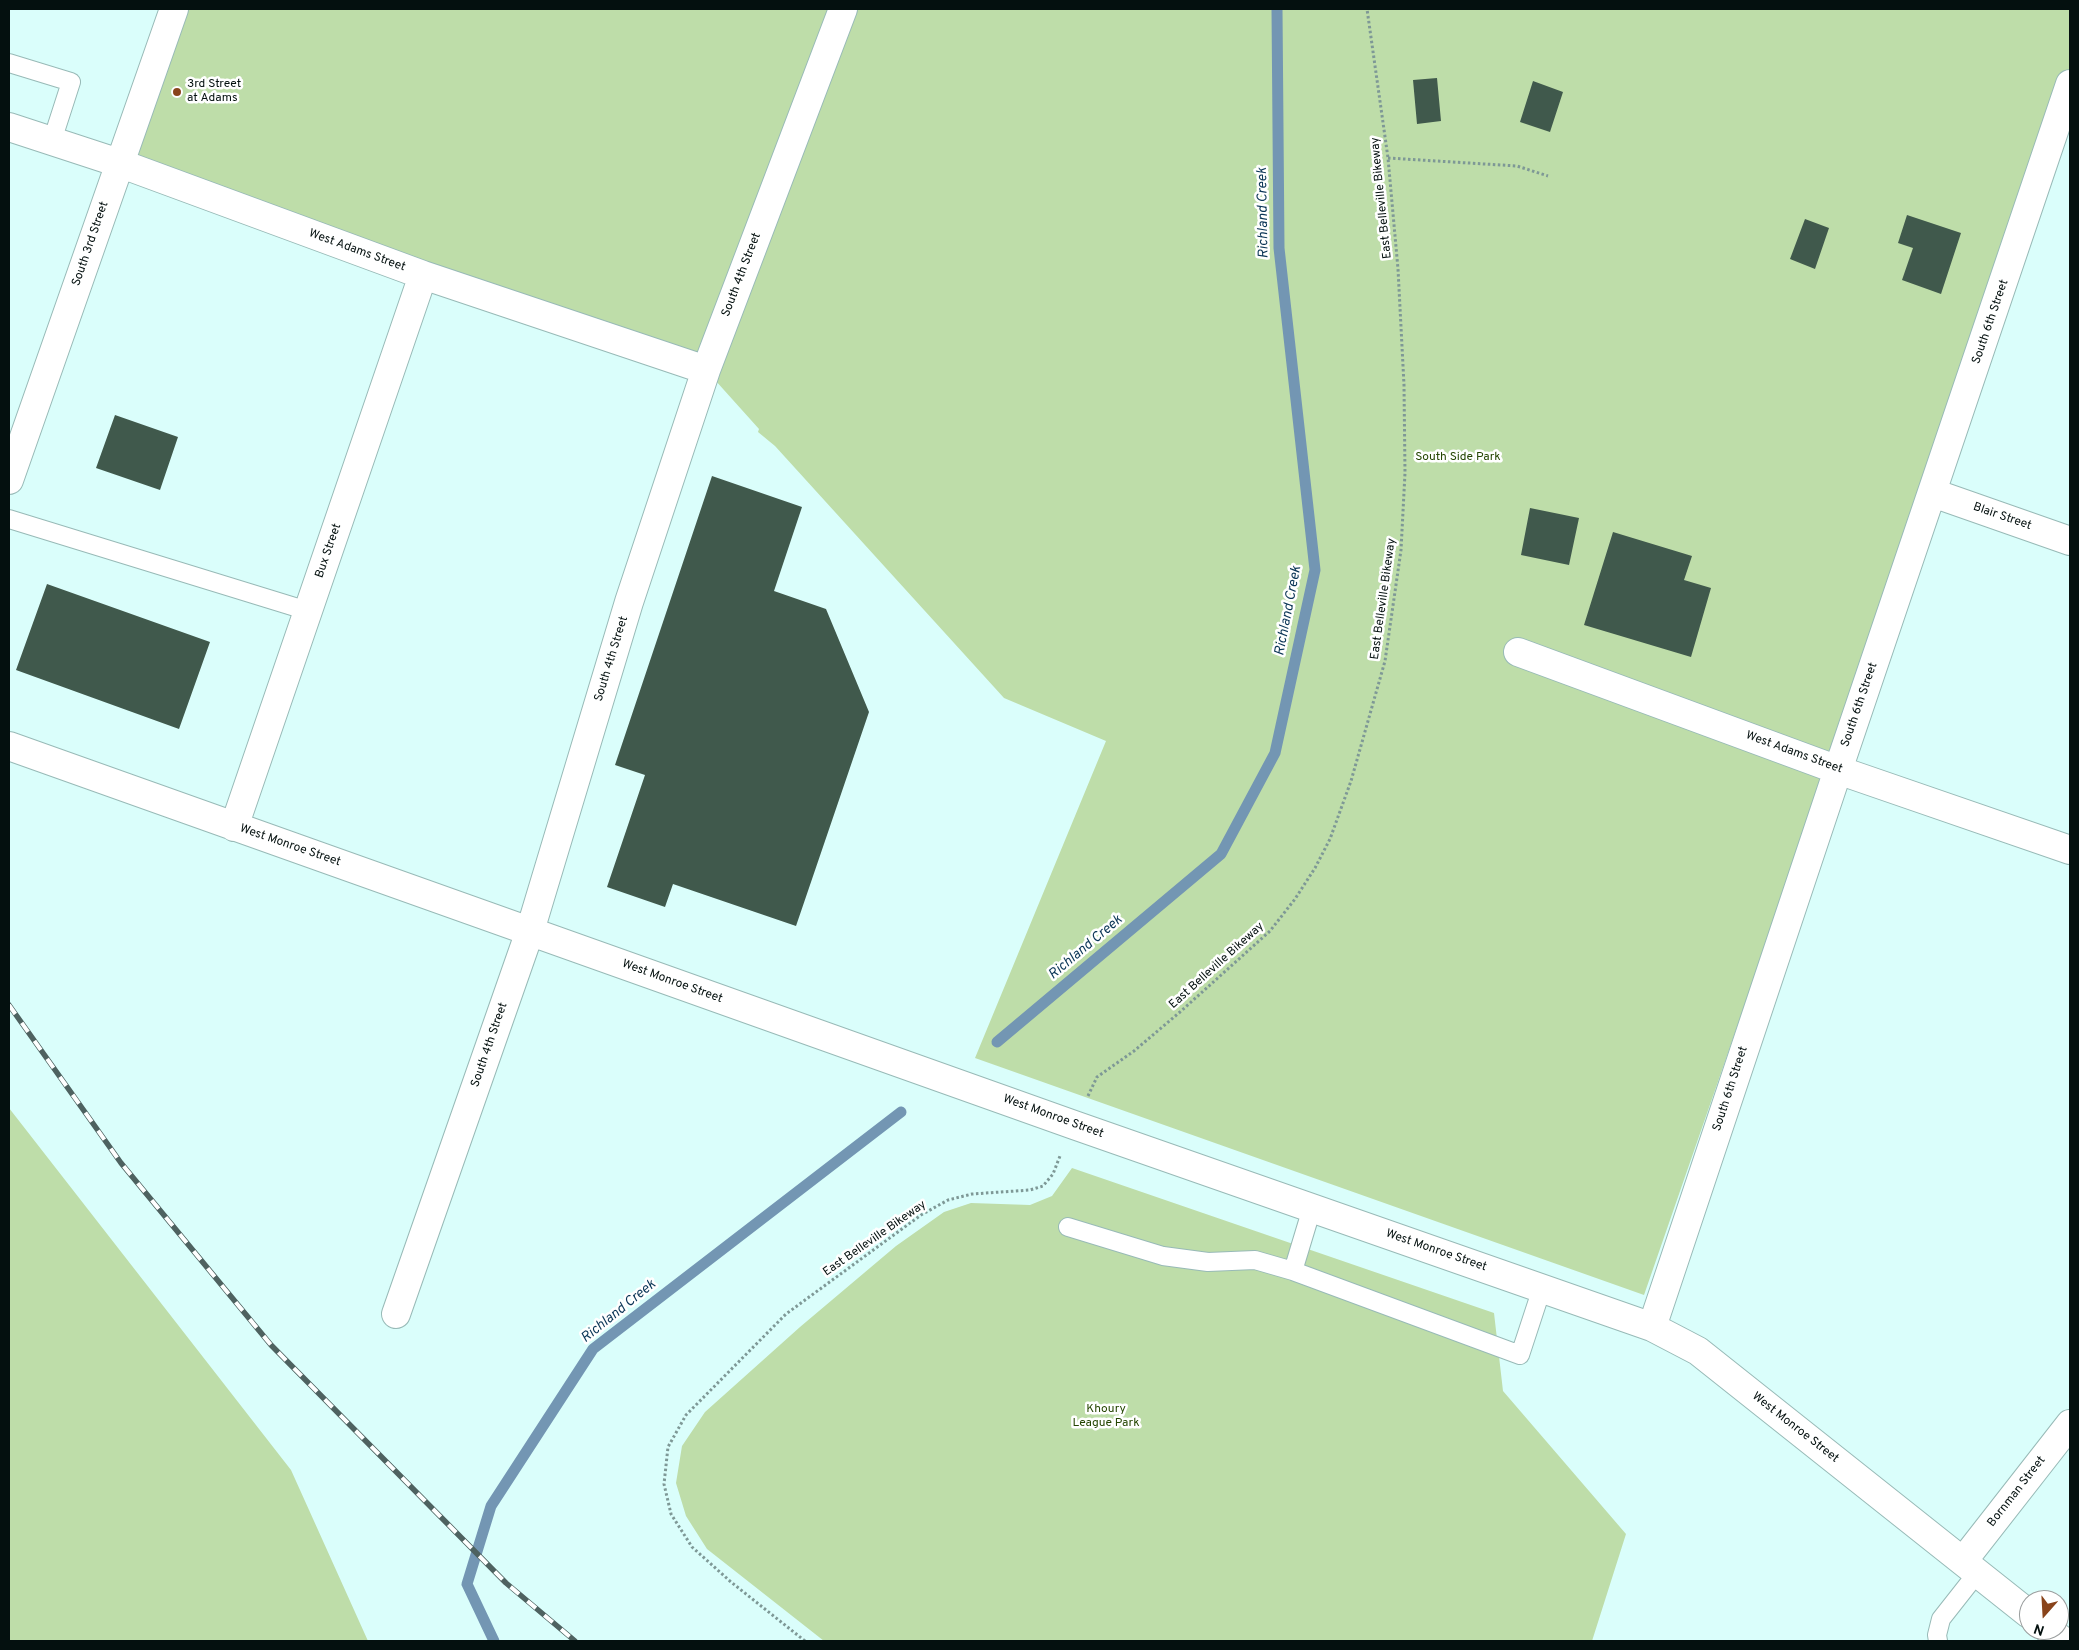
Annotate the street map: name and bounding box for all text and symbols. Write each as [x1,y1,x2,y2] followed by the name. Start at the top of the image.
[187,78,241,106] place label: 3rd Street at Adams
[171,86,183,98] marker: 3rd Street at Adams
[1368,136,1396,260] street label: East Belleville Bikeway
[1255,167,1273,259] water label: Richland Creek
[70,200,112,288] street label: South 3rd Street
[307,227,407,275] street label: West Adams Street
[719,231,765,319] street label: South 4th Street
[1970,278,2012,366] street label: South 6th Street
[1415,451,1501,465] park label: South Side Park
[1971,500,2033,534] street label: Blair Street
[313,522,345,580] street label: Bux Street
[1368,537,1400,661] street label: East Belleville Bikeway
[1272,565,1306,657] water label: Richland Creek
[592,615,632,703] street label: South 4th Street
[1839,661,1881,749] street label: South 6th Street
[1744,729,1844,777] street label: West Adams Street
[238,822,342,870] street label: West Monroe Street
[1046,912,1126,984] water label: Richland Creek
[1167,920,1267,1012] street label: East Belleville Bikeway
[620,957,724,1007] street label: West Monroe Street
[469,1001,511,1089] street label: South 4th Street
[1710,1045,1752,1133] street label: South 6th Street
[1001,1092,1105,1142] street label: West Monroe Street
[821,1198,929,1280] street label: East Belleville Bikeway
[1384,1227,1488,1275] street label: West Monroe Street
[578,1277,660,1347] water label: Richland Creek
[1749,1390,1841,1466] street label: West Monroe Street
[1072,1403,1140,1431] park label: Khoury League Park
[1985,1454,2049,1530] street label: Bornman Street
[2019,1590,2069,1640] north arrow
[2032,1619,2047,1638] text: N

